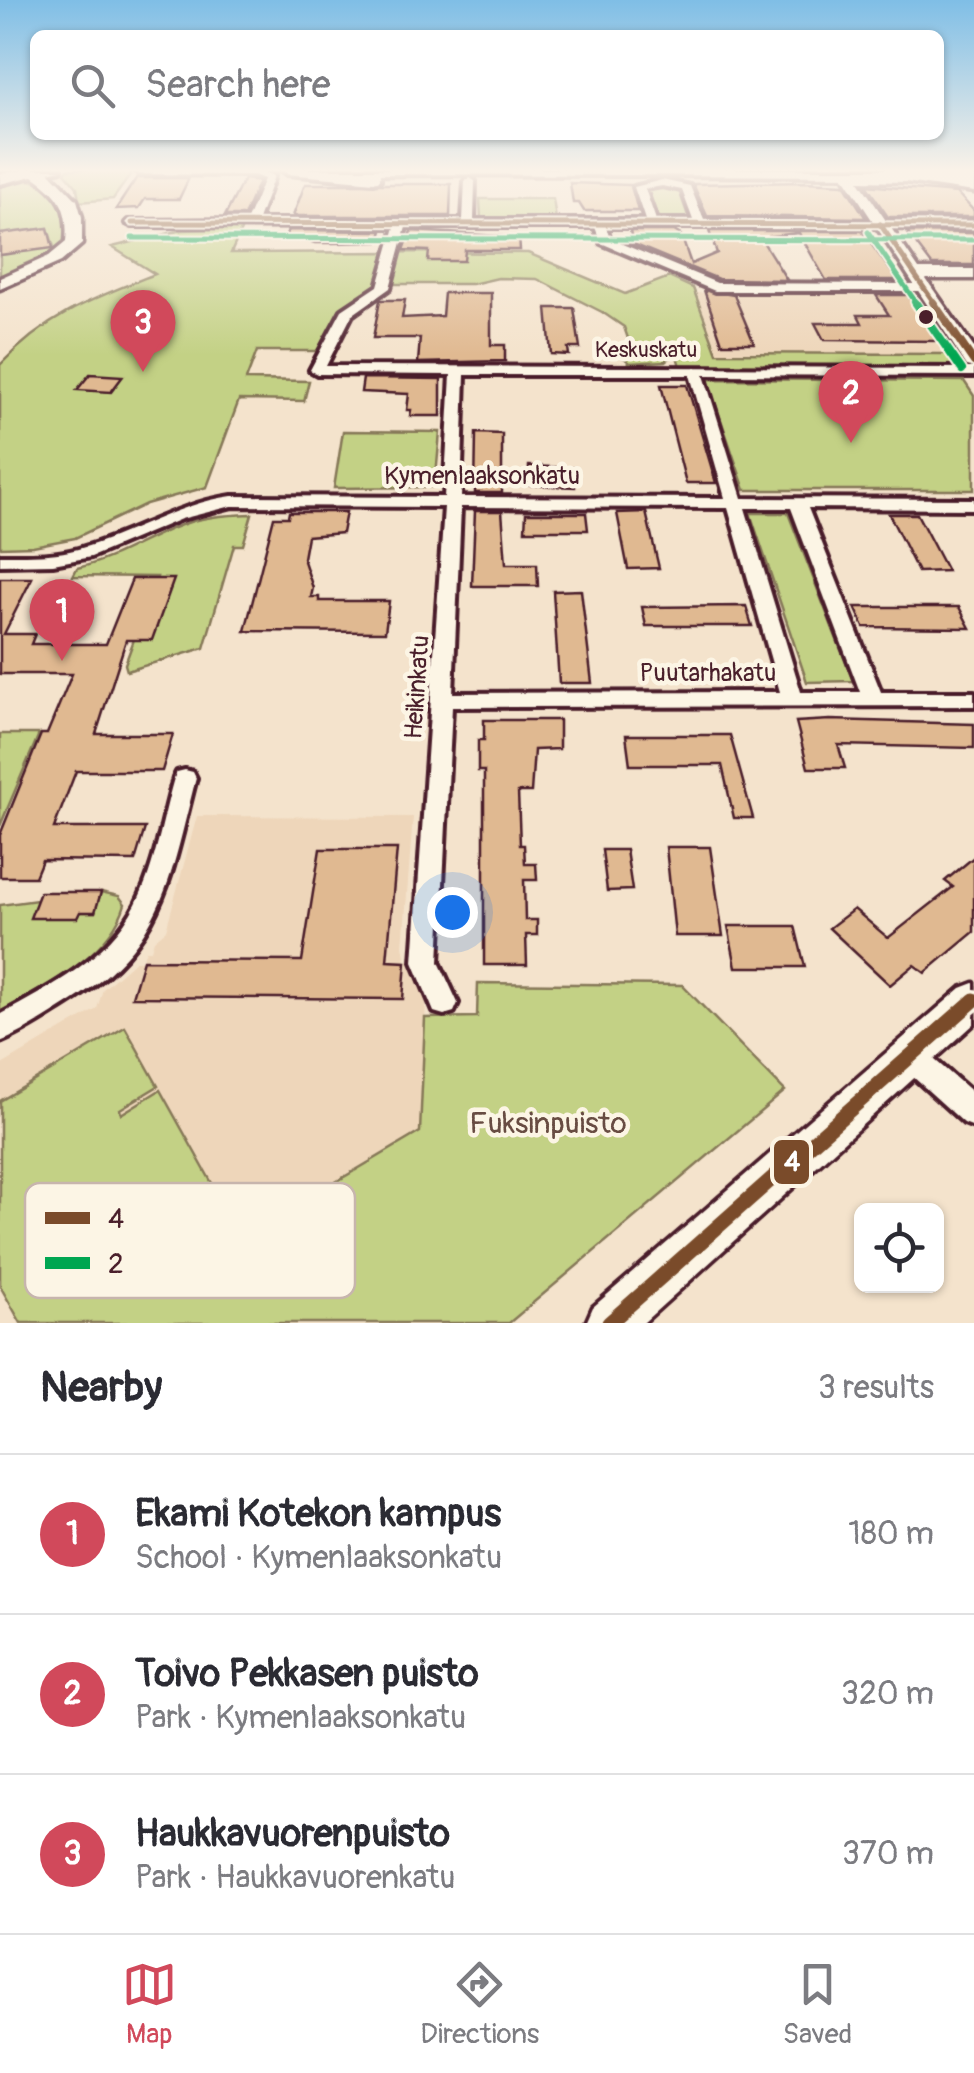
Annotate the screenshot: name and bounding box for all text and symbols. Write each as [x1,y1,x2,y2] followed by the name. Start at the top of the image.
[30,30,944,140] search box
[65,58,120,113] icon: search
[145,61,331,109] text: Search here
[110,290,176,372] pin: 3
[916,307,936,327] unlabelled marker
[595,336,697,364] street label: Keskuskatu
[818,360,884,443] pin: 2
[384,461,580,492] street label: Kymenlaaksonkatu
[30,578,94,661] pin: 1
[398,634,437,740] street label: Heikinkatu
[640,658,776,689] street label: Puutarhakatu
[427,887,478,938] your location
[469,1105,627,1142] park label: Fuksinpuisto
[772,1138,811,1186] line badge: 4
[784,1145,801,1180] text: 4
[25,1183,355,1298] legend
[108,1202,124,1237] text: 4
[854,1203,944,1293] map controls
[854,1203,944,1293] button: locate
[108,1247,124,1282] text: 2
[40,1362,162,1414] text: Nearby
[818,1368,934,1408] text: 3 results
[135,1490,501,1538] text: Ekami Kotekon kampus
[66,1514,79,1554] text: 1
[848,1514,934,1554] text: 180 m
[135,1538,502,1578] text: School · Kymenlaaksonkatu
[135,1650,479,1698] text: Toivo Pekkasen puisto
[64,1674,81,1714] text: 2
[841,1674,934,1714] text: 320 m
[135,1698,466,1738] text: Park · Kymenlaaksonkatu
[135,1810,450,1858] text: Haukkavuorenpuisto
[64,1834,81,1874] text: 3
[842,1834,934,1874] text: 370 m
[135,1858,455,1898] text: Park · Haukkavuorenkatu
[122,1957,177,2052] tab: Map
[420,1957,539,2052] tab: Directions
[783,1957,852,2052] tab: Saved

